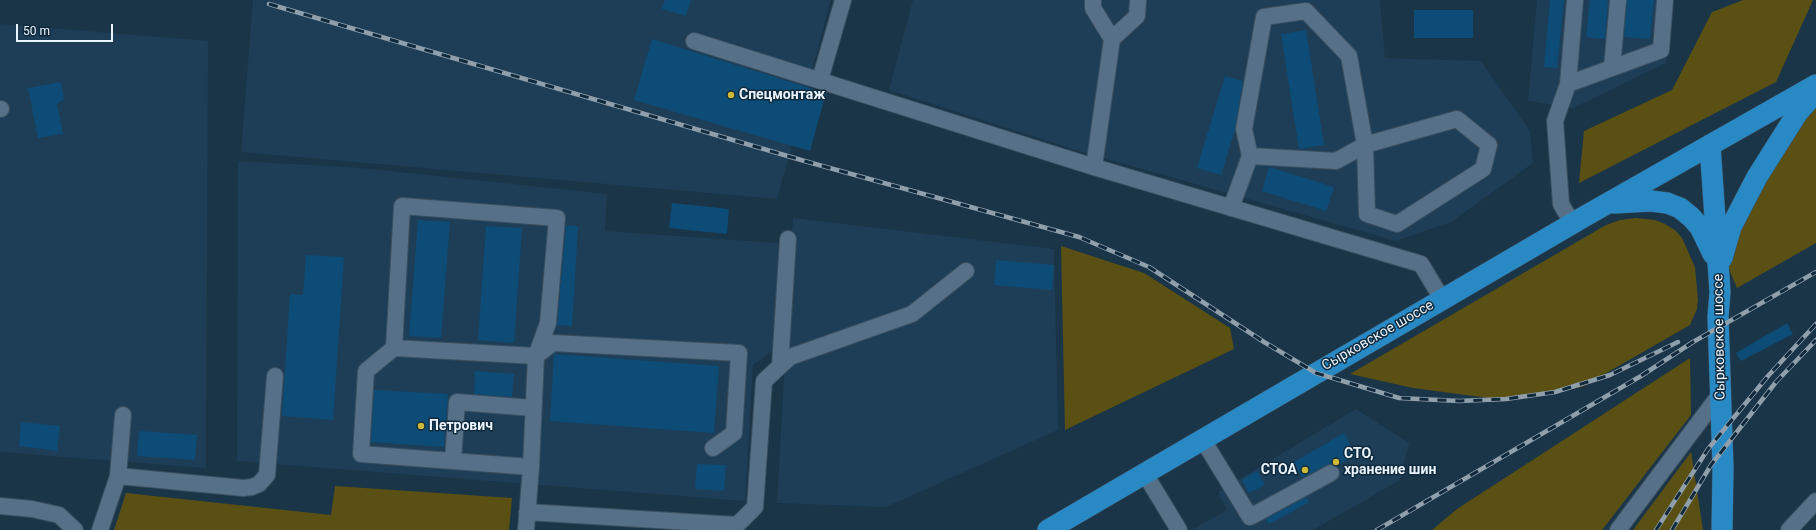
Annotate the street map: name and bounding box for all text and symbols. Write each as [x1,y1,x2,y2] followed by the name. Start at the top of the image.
[18,16,115,42] scale bar
[23,24,50,38] text: 50 m
[739,87,825,103] place label: Спецмонтаж
[726,90,736,100] marker: Спецмонтаж
[1710,274,1730,400] street label: Сырковское шоссе
[1319,297,1437,375] street label: Сырковское шоссе
[429,418,493,434] place label: Петрович
[416,421,426,431] marker: Петрович
[1344,446,1436,478] place label: СТО, хранение шин
[1331,457,1341,467] marker: СТО, хранение шин
[1261,462,1297,478] place label: СТОА
[1300,465,1310,475] marker: СТОА

